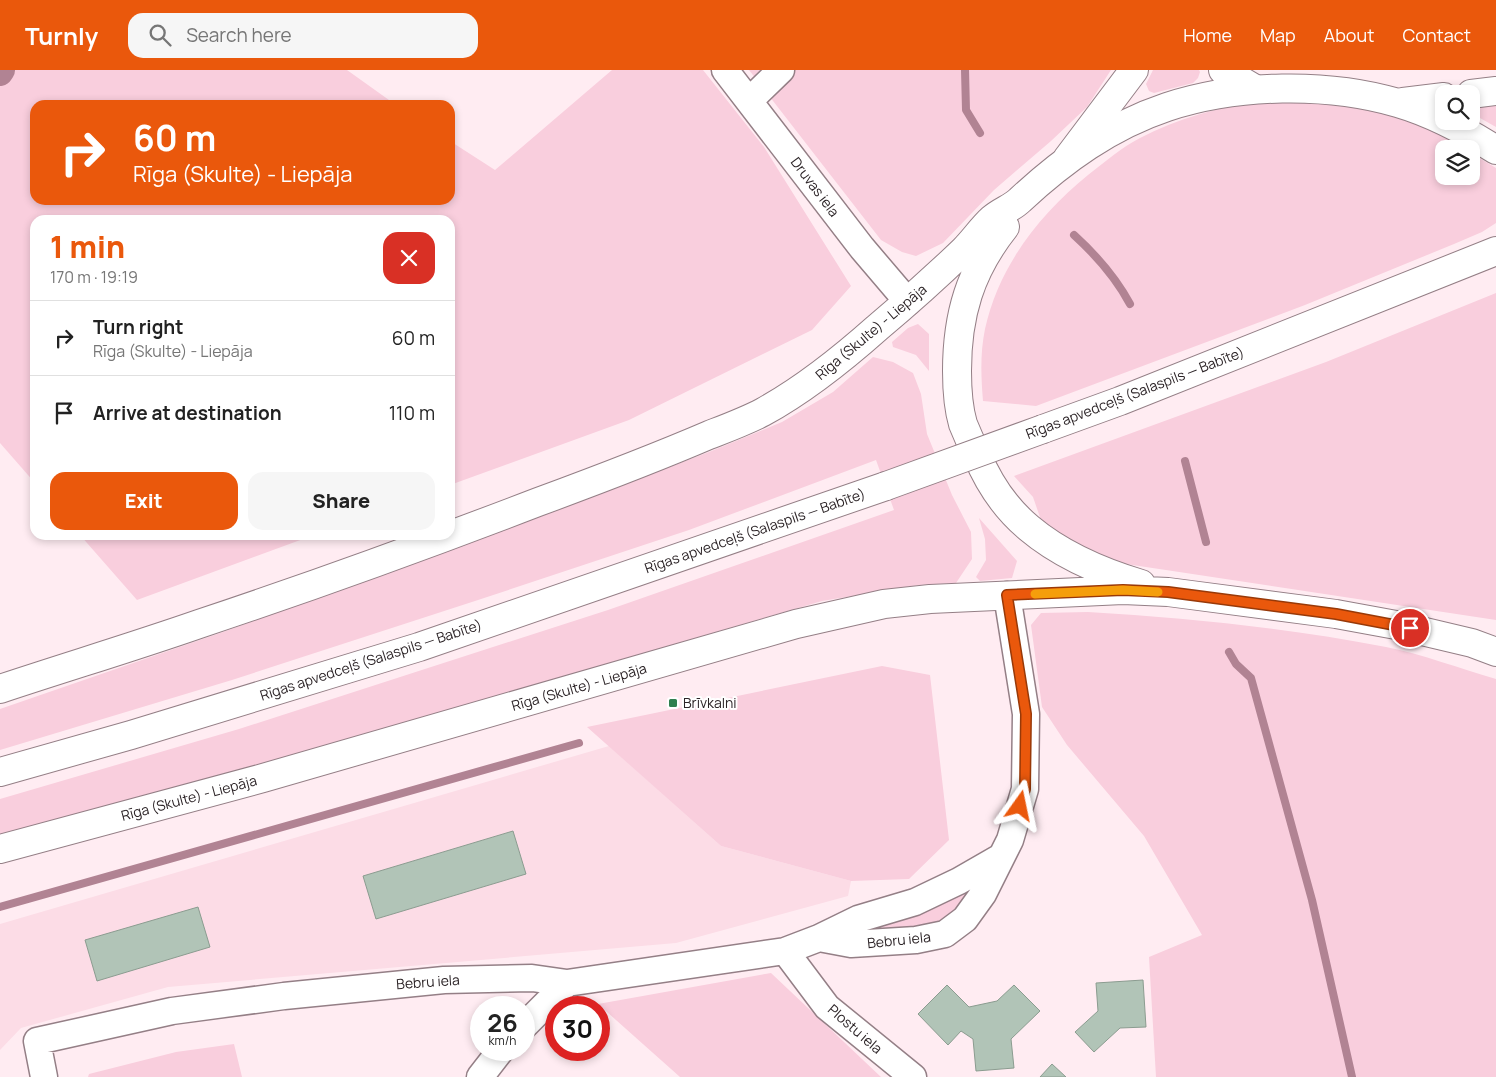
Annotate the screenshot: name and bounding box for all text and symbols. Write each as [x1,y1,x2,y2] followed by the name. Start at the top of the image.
[128,13,478,58] search box
[25,19,98,52] text: Turnly
[146,21,174,49] icon: search
[186,22,292,48] text: Search here
[1183,23,1232,47] text: Home
[1260,23,1296,47] text: Map
[1324,23,1374,47] text: About
[1402,23,1471,47] text: Contact
[1435,85,1480,185] map controls
[1435,85,1480,130] button: search
[133,114,216,162] text: 60 m
[50,120,115,185] icon: right
[1435,140,1480,185] button: layers
[787,153,844,220] street label: Druvas iela
[133,159,352,189] text: Rīga (Skulte) - Liepāja
[50,226,125,267] text: 1 min
[383,232,435,284] button: close
[50,266,138,288] text: 170 m · 19:19
[811,279,930,384] street label: Rīga (Skulte) - Liepāja
[93,314,183,340] text: Turn right
[50,324,78,352] icon: right
[392,325,435,351] text: 60 m
[93,340,253,362] text: Rīga (Skulte) - Liepāja
[1023,342,1247,444] street label: Rīgas apvedceļš (Salaspils — Babīte)
[50,399,78,427] icon: arrive
[93,400,282,426] text: Arrive at destination
[389,400,435,426] text: 110 m
[50,472,238,530] button: Exit
[248,472,435,530] button: Share
[642,484,868,578] street label: Rīgas apvedceļš (Salaspils — Babīte)
[1389,607,1431,649] pin
[1396,614,1424,642] icon: arrive
[257,615,485,705] street label: Rīgas apvedceļš (Salaspils — Babīte)
[509,658,649,715] street label: Rīga (Skulte) - Liepāja
[683,693,737,712] place label: Brīvkalni
[667,697,679,709] marker: Brīvkalni
[119,770,259,825] street label: Rīga (Skulte) - Liepāja
[993,779,1045,831] position arrow
[866,927,932,952] street label: Bebru iela
[396,970,460,993] street label: Bebru iela
[545,996,610,1061] speed limit sign: 30
[824,1000,887,1058] street label: Plostu iela
[487,1005,518,1040] text: 26
[489,1032,516,1049] text: km/h

